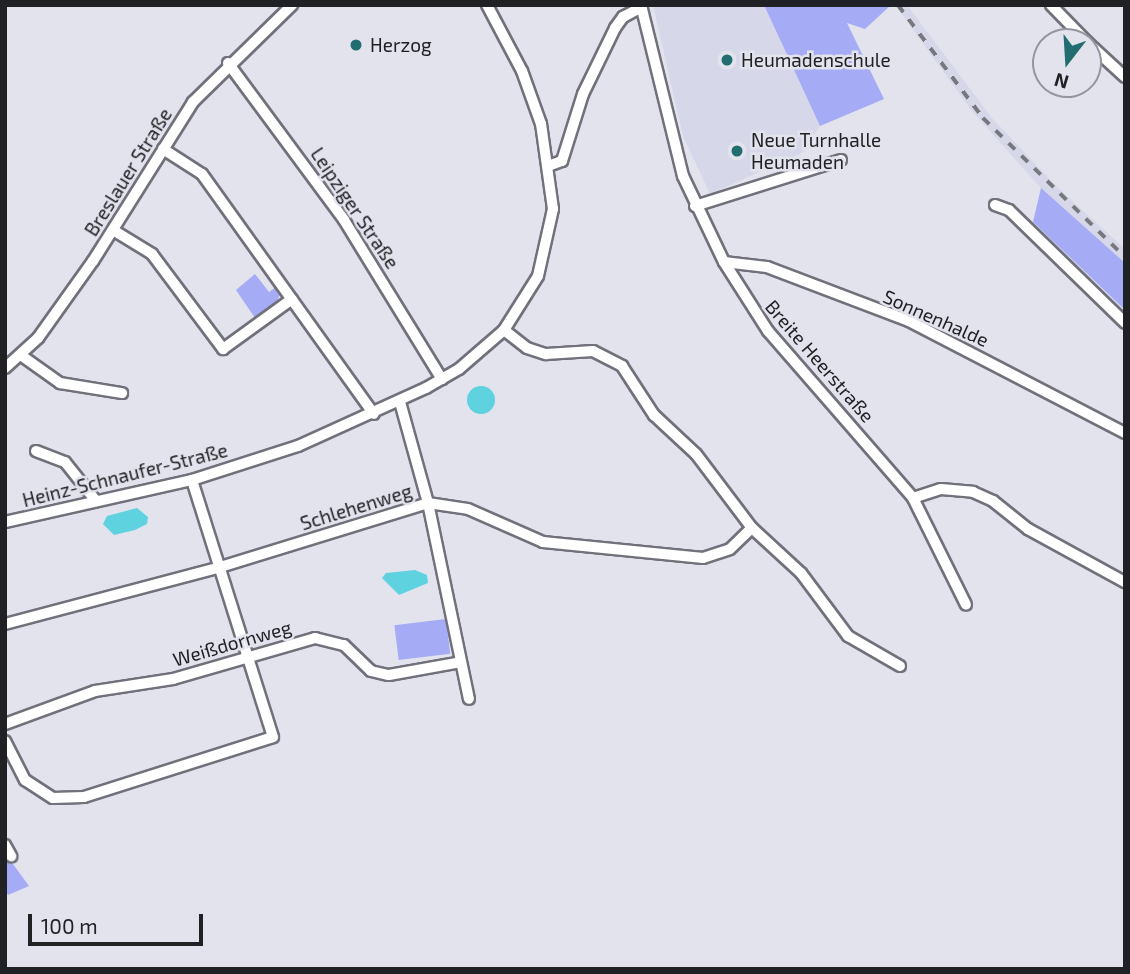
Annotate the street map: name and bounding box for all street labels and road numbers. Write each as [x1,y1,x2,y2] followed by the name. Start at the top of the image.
[79,104,177,240] street label: Breslauer Straße
[306,143,404,273] street label: Leipziger Straße
[880,285,992,351] street label: Sonnenhalde
[761,295,879,427] street label: Breite Heerstraße
[20,438,230,512] street label: Heinz-Schnaufer-Straße
[297,479,415,535] street label: Schlehenweg
[170,615,294,671] street label: Weißdornweg

